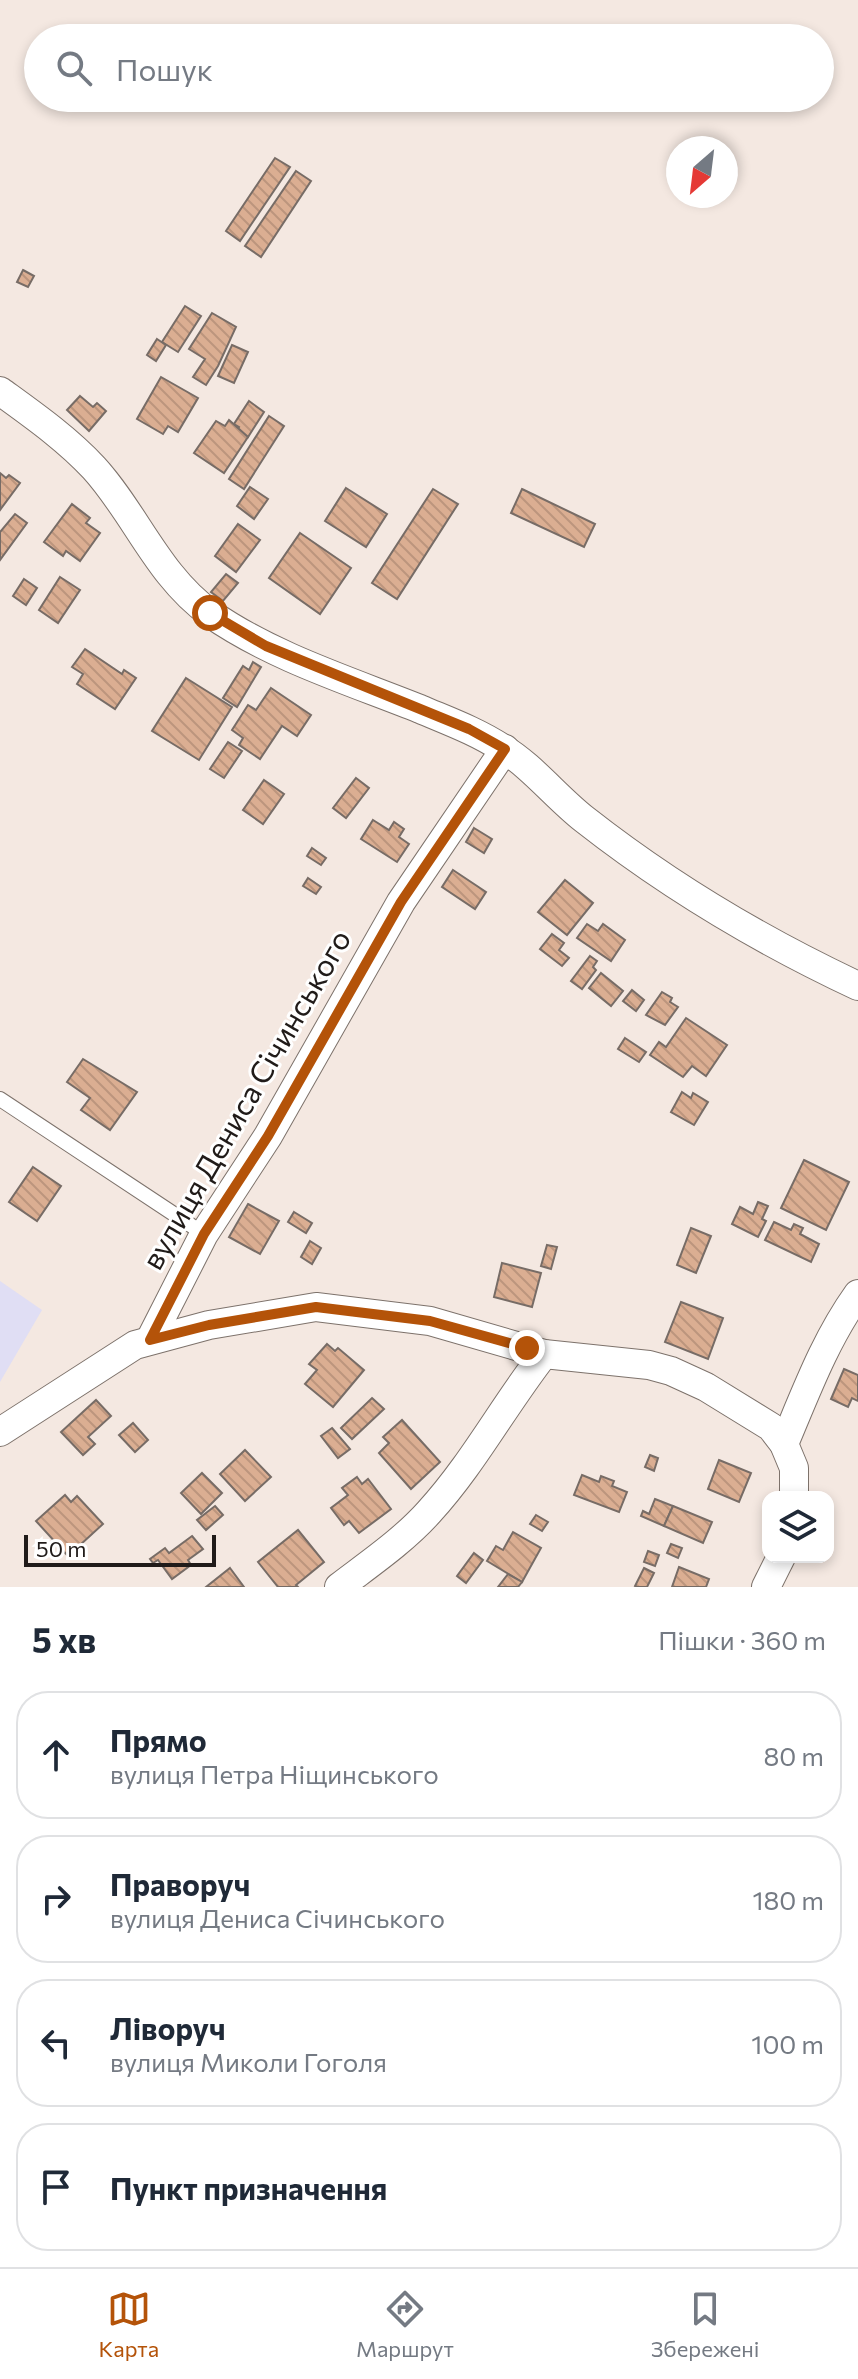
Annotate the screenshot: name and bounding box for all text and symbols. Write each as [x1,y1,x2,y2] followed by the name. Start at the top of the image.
[24,24,834,112] search box
[52,46,96,90] icon: search
[116,50,213,87] text: Пошук
[666,136,738,208] north arrow
[192,595,228,631] route start
[132,922,357,1275] street label: вулиця Дениса Січинського
[509,1330,545,1366] route end
[762,1491,834,1563] map controls
[762,1491,834,1563] button: layers
[24,1531,216,1567] scale bar
[36,1535,86,1562] text: 50 m
[32,1618,96,1660] text: 5 хв
[658,1624,826,1655] text: Пішки · 360 m
[110,1721,207,1758] text: Прямо
[34,1733,78,1777] icon: ahead
[764,1740,824,1771] text: 80 m
[110,1758,439,1789] text: вулиця Петра Ніщинського
[110,1865,250,1902] text: Праворуч
[34,1877,78,1921] icon: right
[752,1884,824,1915] text: 180 m
[110,1902,445,1933] text: вулиця Дениса Січинського
[110,2009,226,2046] text: Ліворуч
[34,2021,78,2065] icon: left
[751,2028,824,2059] text: 100 m
[110,2046,387,2077] text: вулиця Миколи Гоголя
[34,2165,78,2209] icon: arrive
[110,2169,387,2206] text: Пункт призначення
[98,2287,159,2362] tab: Карта
[356,2287,454,2362] tab: Маршрут
[651,2287,759,2362] tab: Збережені

